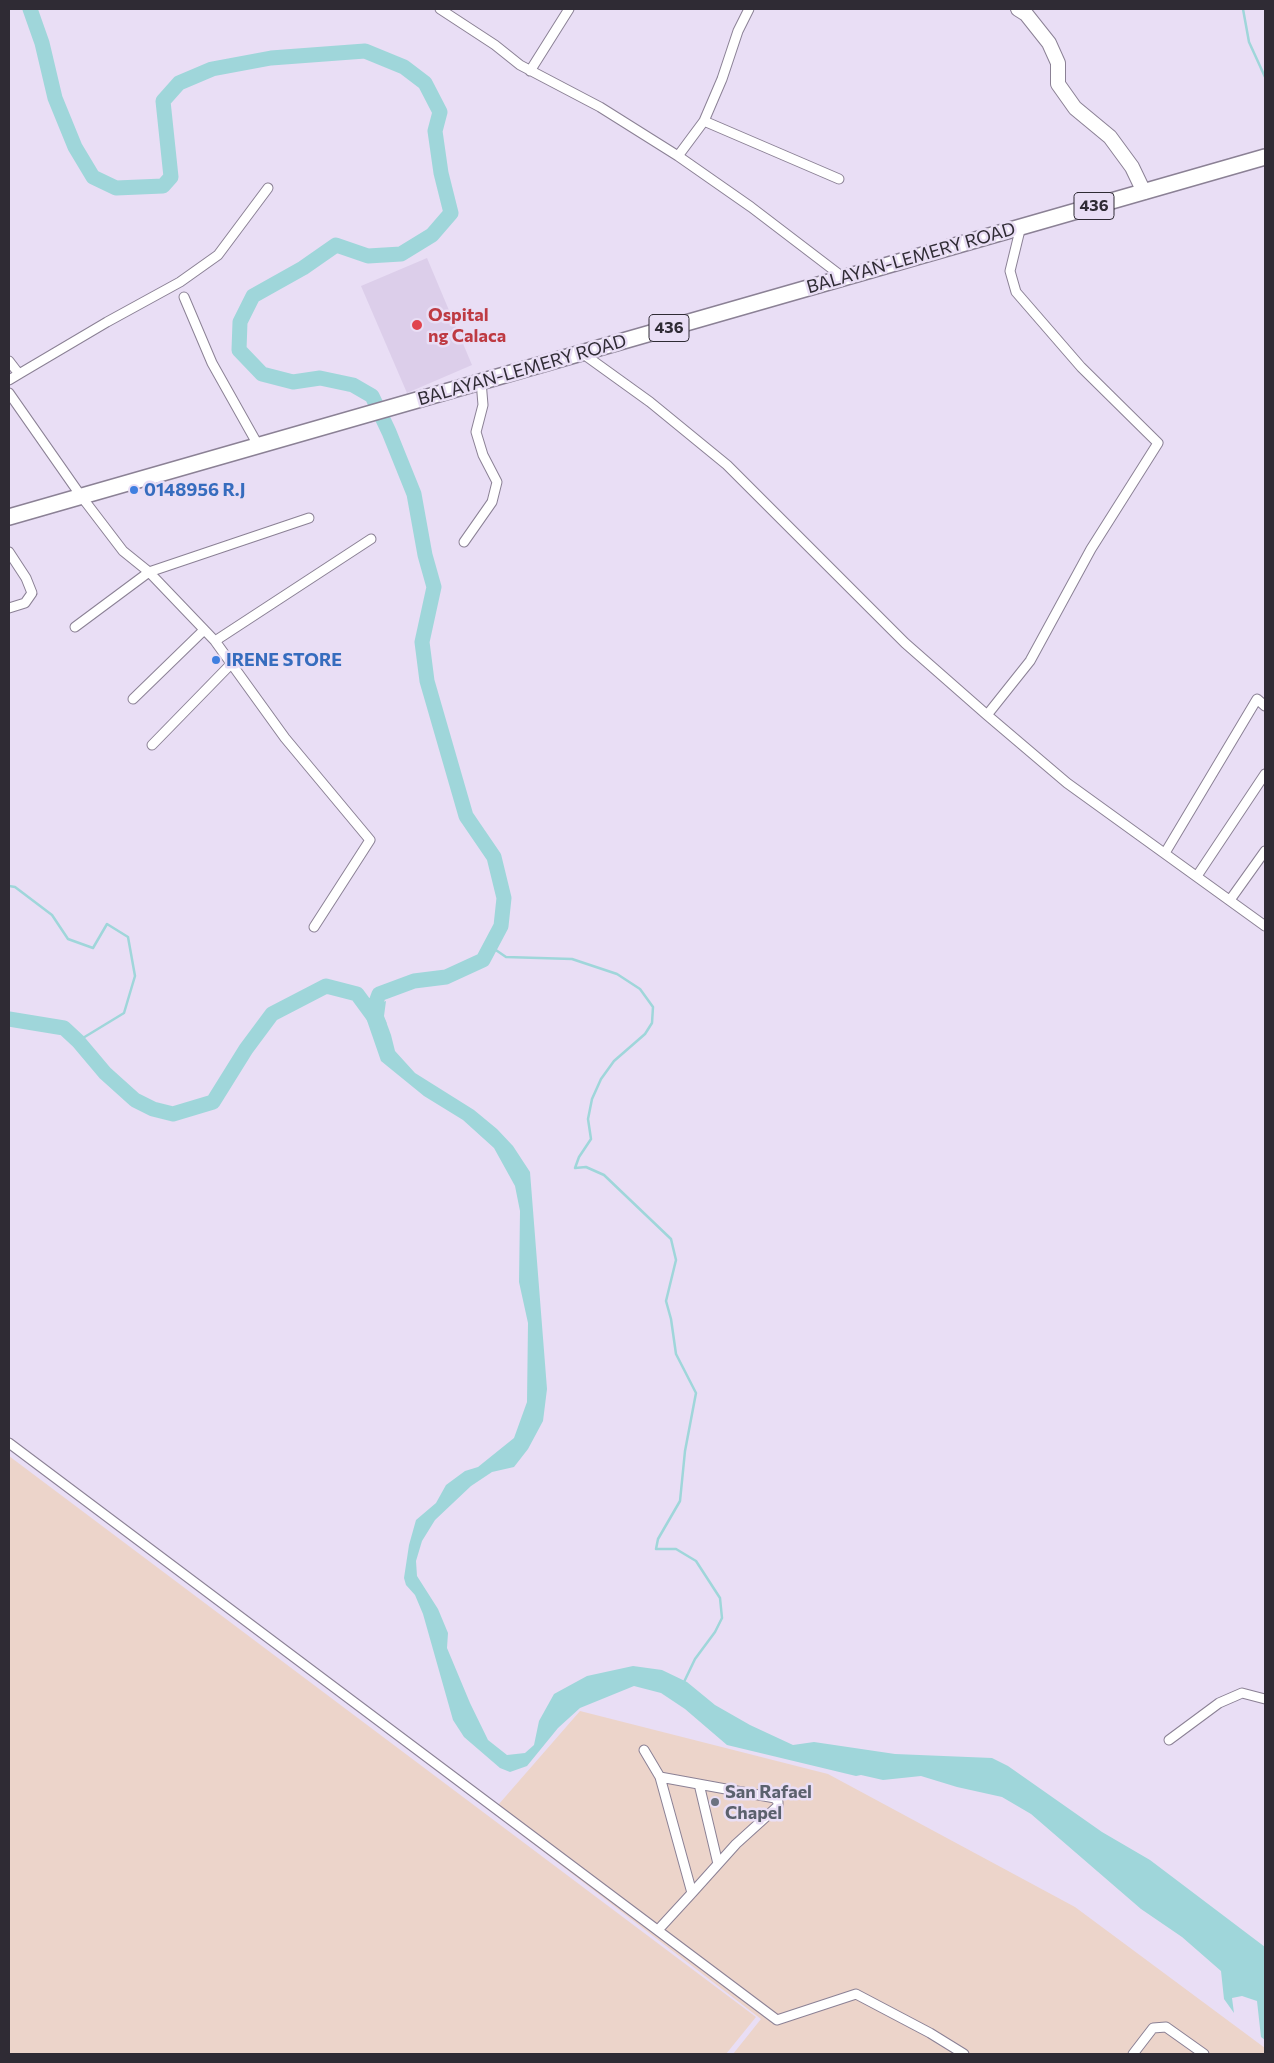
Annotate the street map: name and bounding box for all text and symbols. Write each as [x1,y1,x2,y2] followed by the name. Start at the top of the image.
[1074,192,1114,220] road number: 436
[804,218,1018,298] street label: BALAYAN-LEMERY ROAD
[428,304,506,346] place label: Ospital ng Calaca
[649,314,689,342] road number: 436
[410,318,424,332] marker: Ospital ng Calaca
[415,330,629,410] street label: BALAYAN-LEMERY ROAD
[144,479,245,501] place label: 0148956 R.J
[128,484,140,496] marker: 0148956 R.J
[226,649,342,671] place label: IRENE STORE
[210,654,222,666] marker: IRENE STORE
[725,1781,812,1824] place label: San Rafael Chapel
[709,1796,721,1808] marker: San Rafael Chapel

